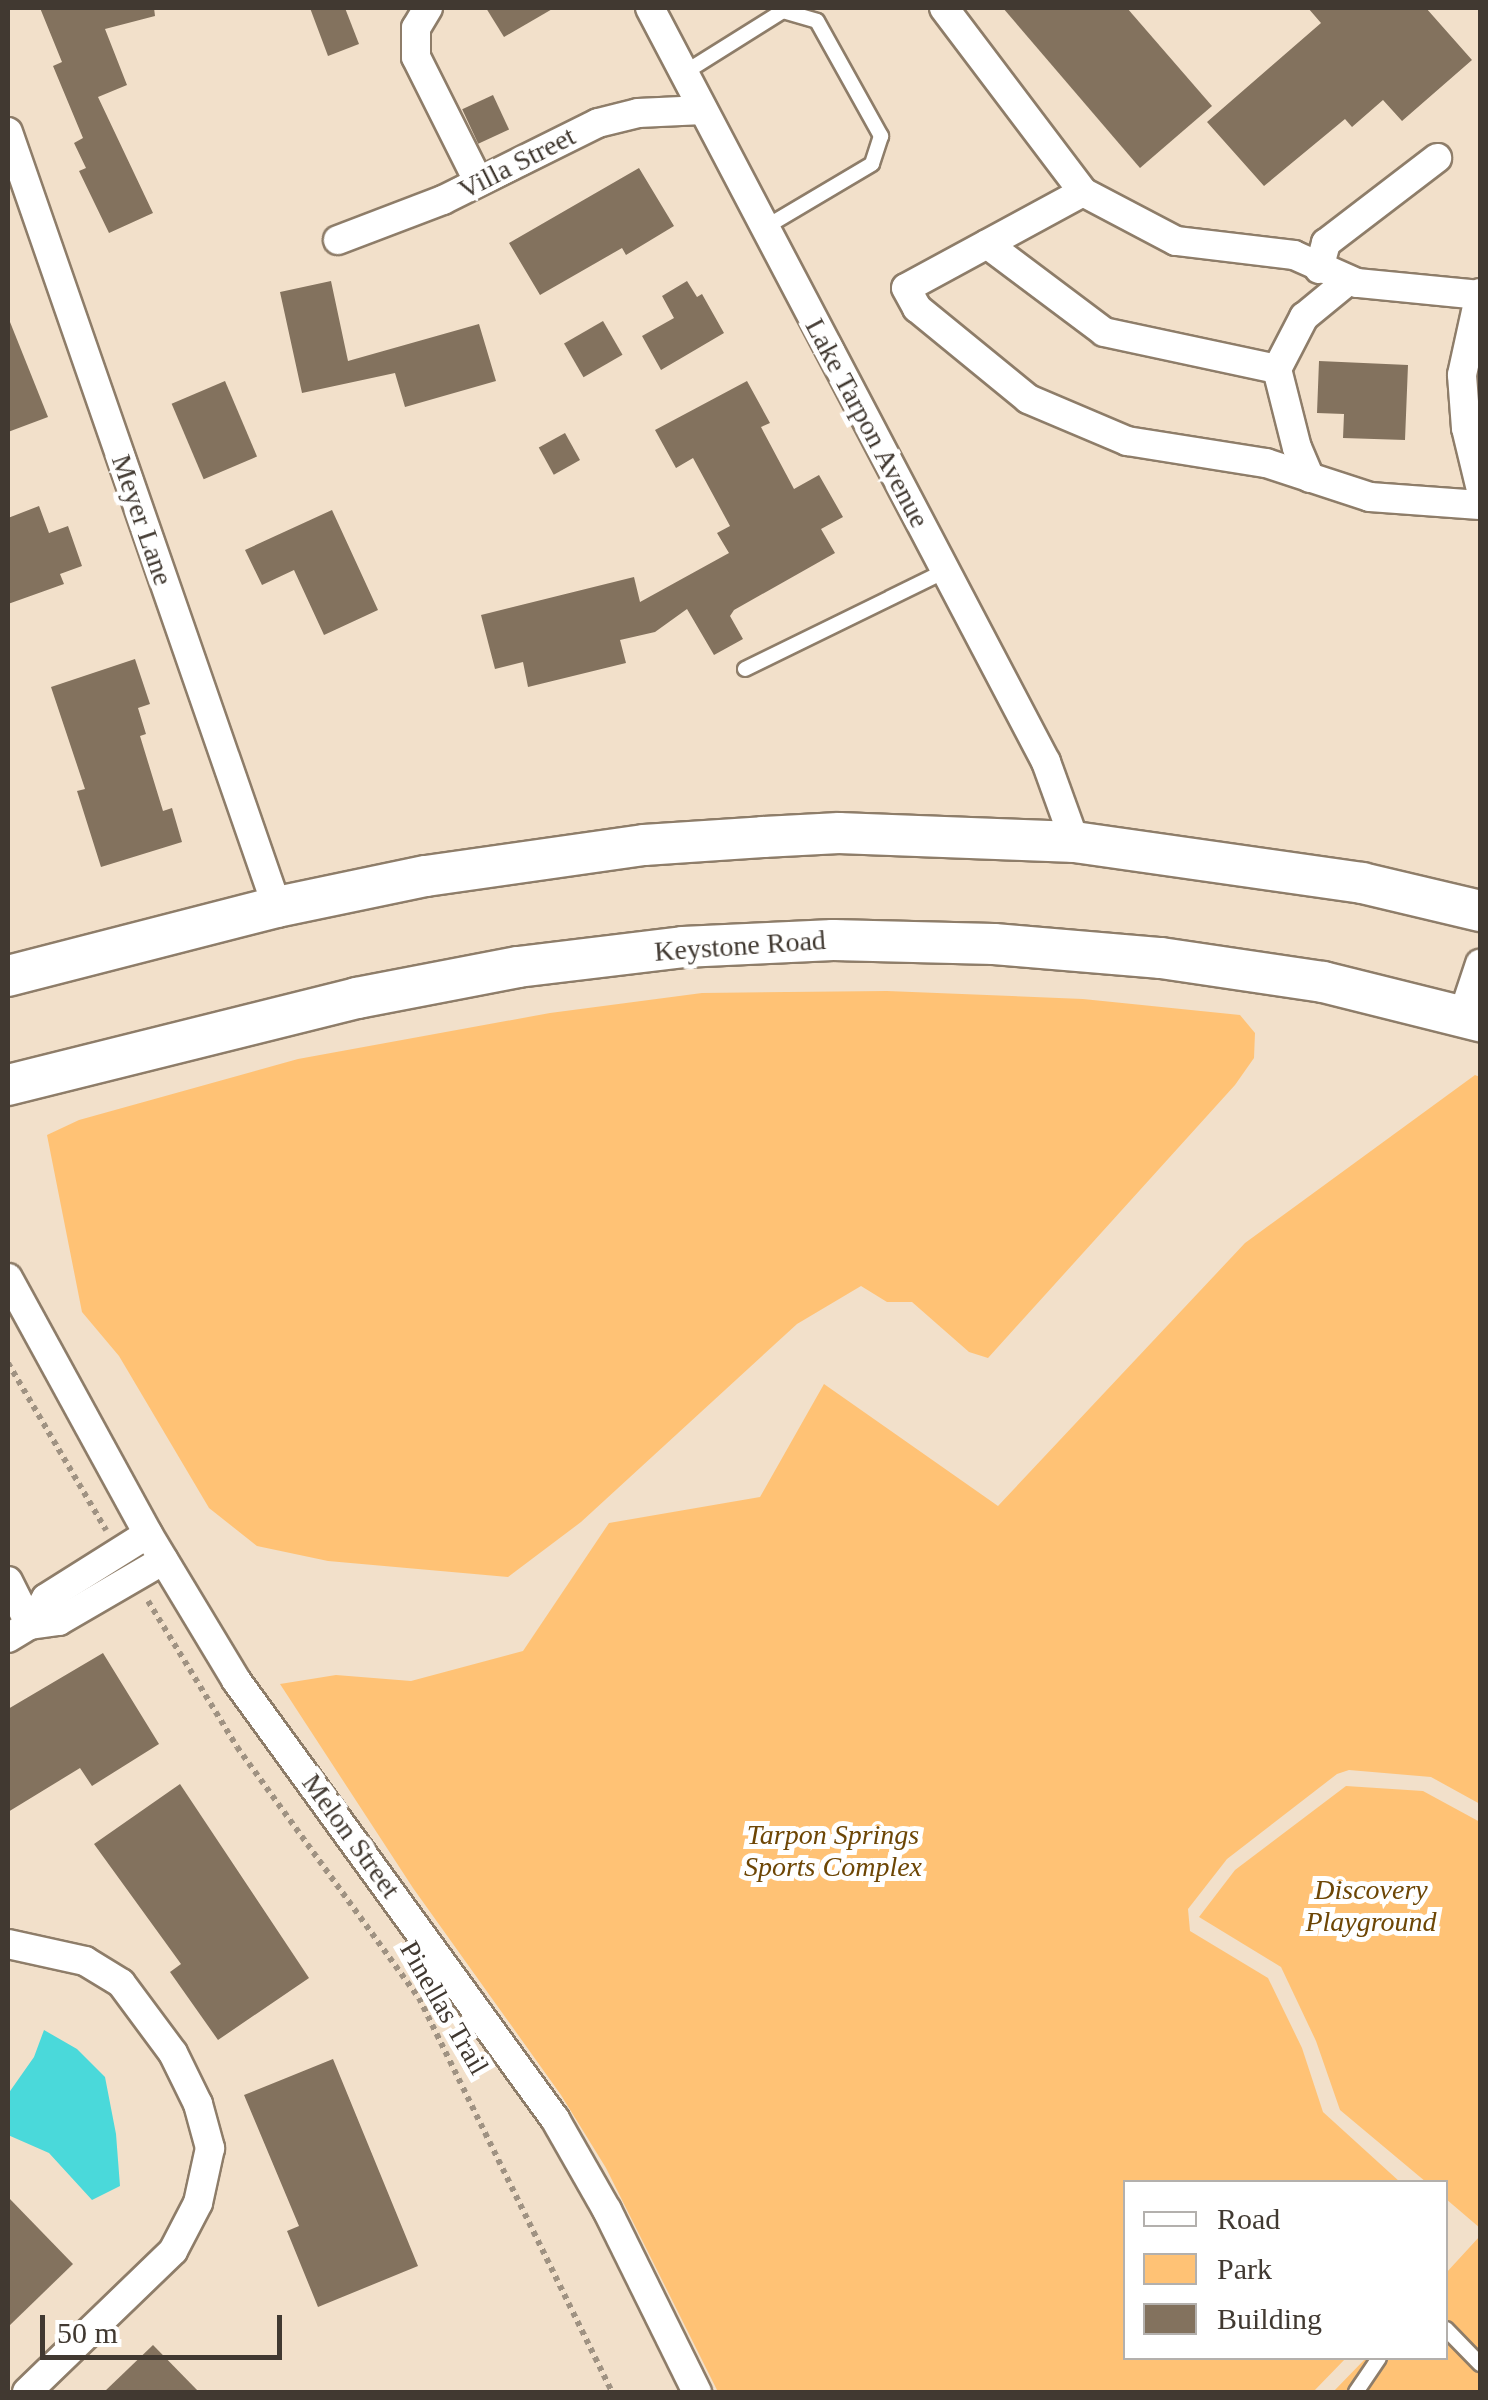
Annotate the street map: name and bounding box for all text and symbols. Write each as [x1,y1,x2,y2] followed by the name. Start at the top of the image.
[453,119,581,207] street label: Villa Street
[797,312,937,534] street label: Lake Tarpon Avenue
[104,450,180,590] street label: Meyer Lane
[653,923,827,969] street label: Keystone Road
[295,1767,407,1905] street label: Melon Street
[744,1818,922,1884] park label: Tarpon Springs Sports Complex
[1305,1873,1437,1939] park label: Discovery Playground
[392,1935,496,2081] street label: Pinellas Trail
[1123,2180,1448,2360] legend
[1217,2202,1280,2235] text: Road
[1217,2252,1272,2285] text: Park
[45,2295,288,2357] scale bar
[1217,2302,1322,2335] text: Building
[57,2316,118,2349] text: 50 m

